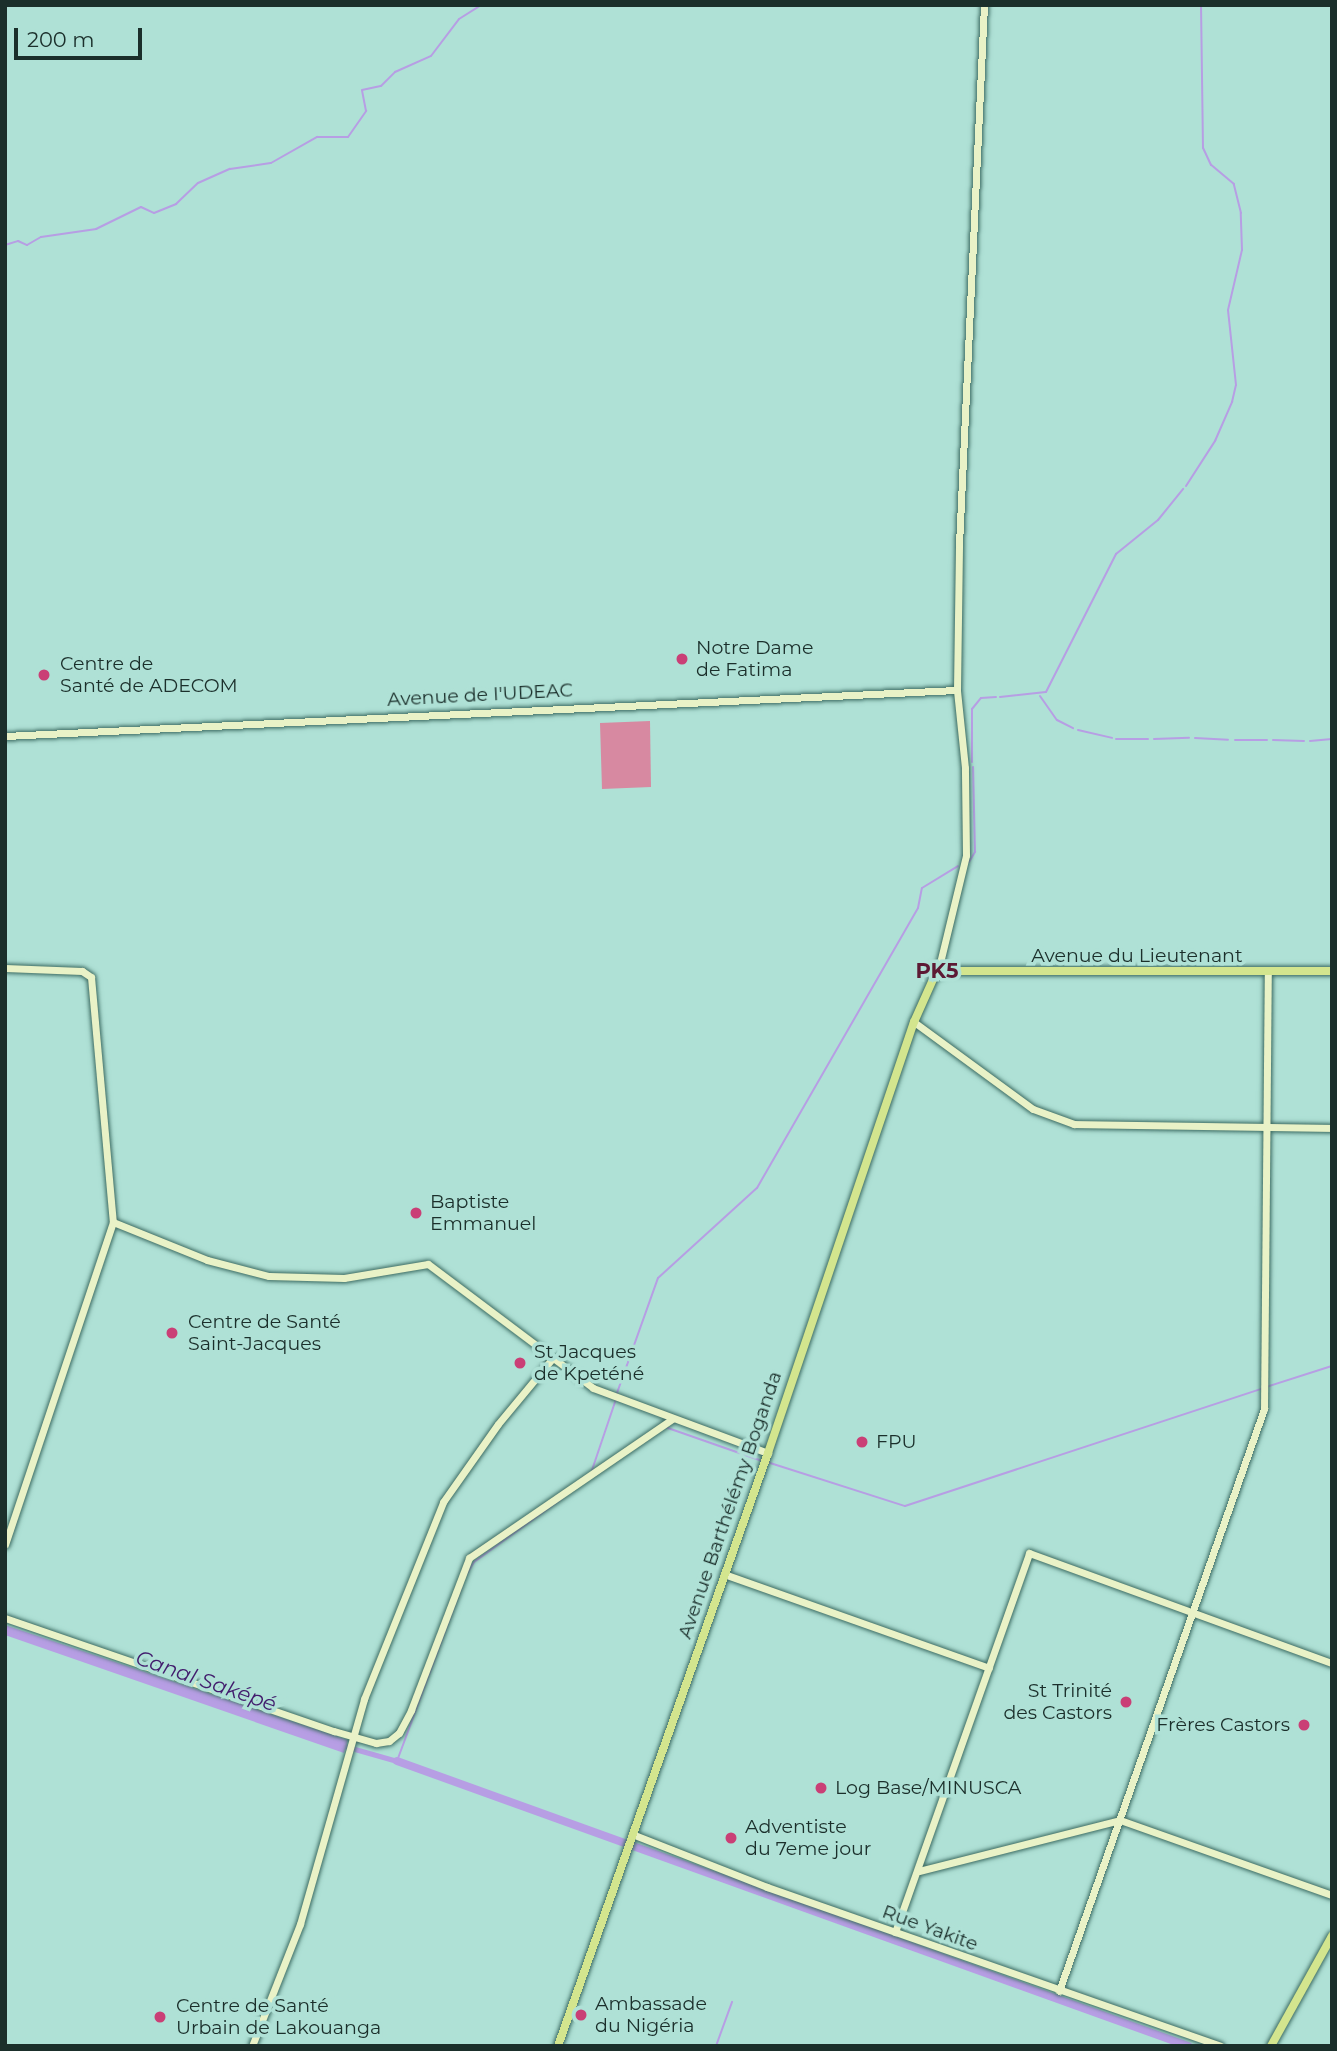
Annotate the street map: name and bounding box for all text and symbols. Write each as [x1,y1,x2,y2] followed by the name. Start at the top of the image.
[18,14,145,58] scale bar
[27,27,94,52] text: 200 m
[696,637,813,681] place label: Notre Dame de Fatima
[674,651,690,667] marker: Notre Dame de Fatima
[60,653,238,697] place label: Centre de Santé de ADECOM
[34,665,54,685] marker: Centre de Santé de ADECOM
[387,679,573,711] street label: Avenue de I'UDEAC
[1031,945,1243,967] street label: Avenue du Lieutenant
[915,958,959,984] district label: PK5
[430,1191,536,1235] place label: Baptiste Emmanuel
[408,1205,424,1221] marker: Baptiste Emmanuel
[188,1311,341,1355] place label: Centre de Santé Saint-Jacques
[162,1323,182,1343] marker: Centre de Santé Saint-Jacques
[534,1341,644,1385] place label: St Jacques de Kpeténé
[512,1355,528,1371] marker: St Jacques de Kpeténé
[673,1368,787,1642] street label: Avenue Barthélémy Boganda
[876,1431,917,1453] place label: FPU
[854,1434,870,1450] marker: FPU
[132,1645,280,1717] water label: Canal Saképé
[1003,1680,1112,1724] place label: St Trinité des Castors
[1118,1694,1134,1710] marker: St Trinité des Castors
[1156,1714,1290,1736] place label: Frères Castors
[1296,1717,1312,1733] marker: Frères Castors
[835,1777,1021,1799] place label: Log Base/MINUSCA
[813,1780,829,1796] marker: Log Base/MINUSCA
[745,1816,871,1860] place label: Adventiste du 7eme jour
[723,1830,739,1846] marker: Adventiste du 7eme jour
[879,1900,981,1956] street label: Rue Yakite
[595,1993,707,2037] place label: Ambassade du Nigéria
[176,1995,381,2039] place label: Centre de Santé Urbain de Lakouanga
[150,2007,170,2027] marker: Centre de Santé Urbain de Lakouanga
[573,2007,589,2023] marker: Ambassade du Nigéria

